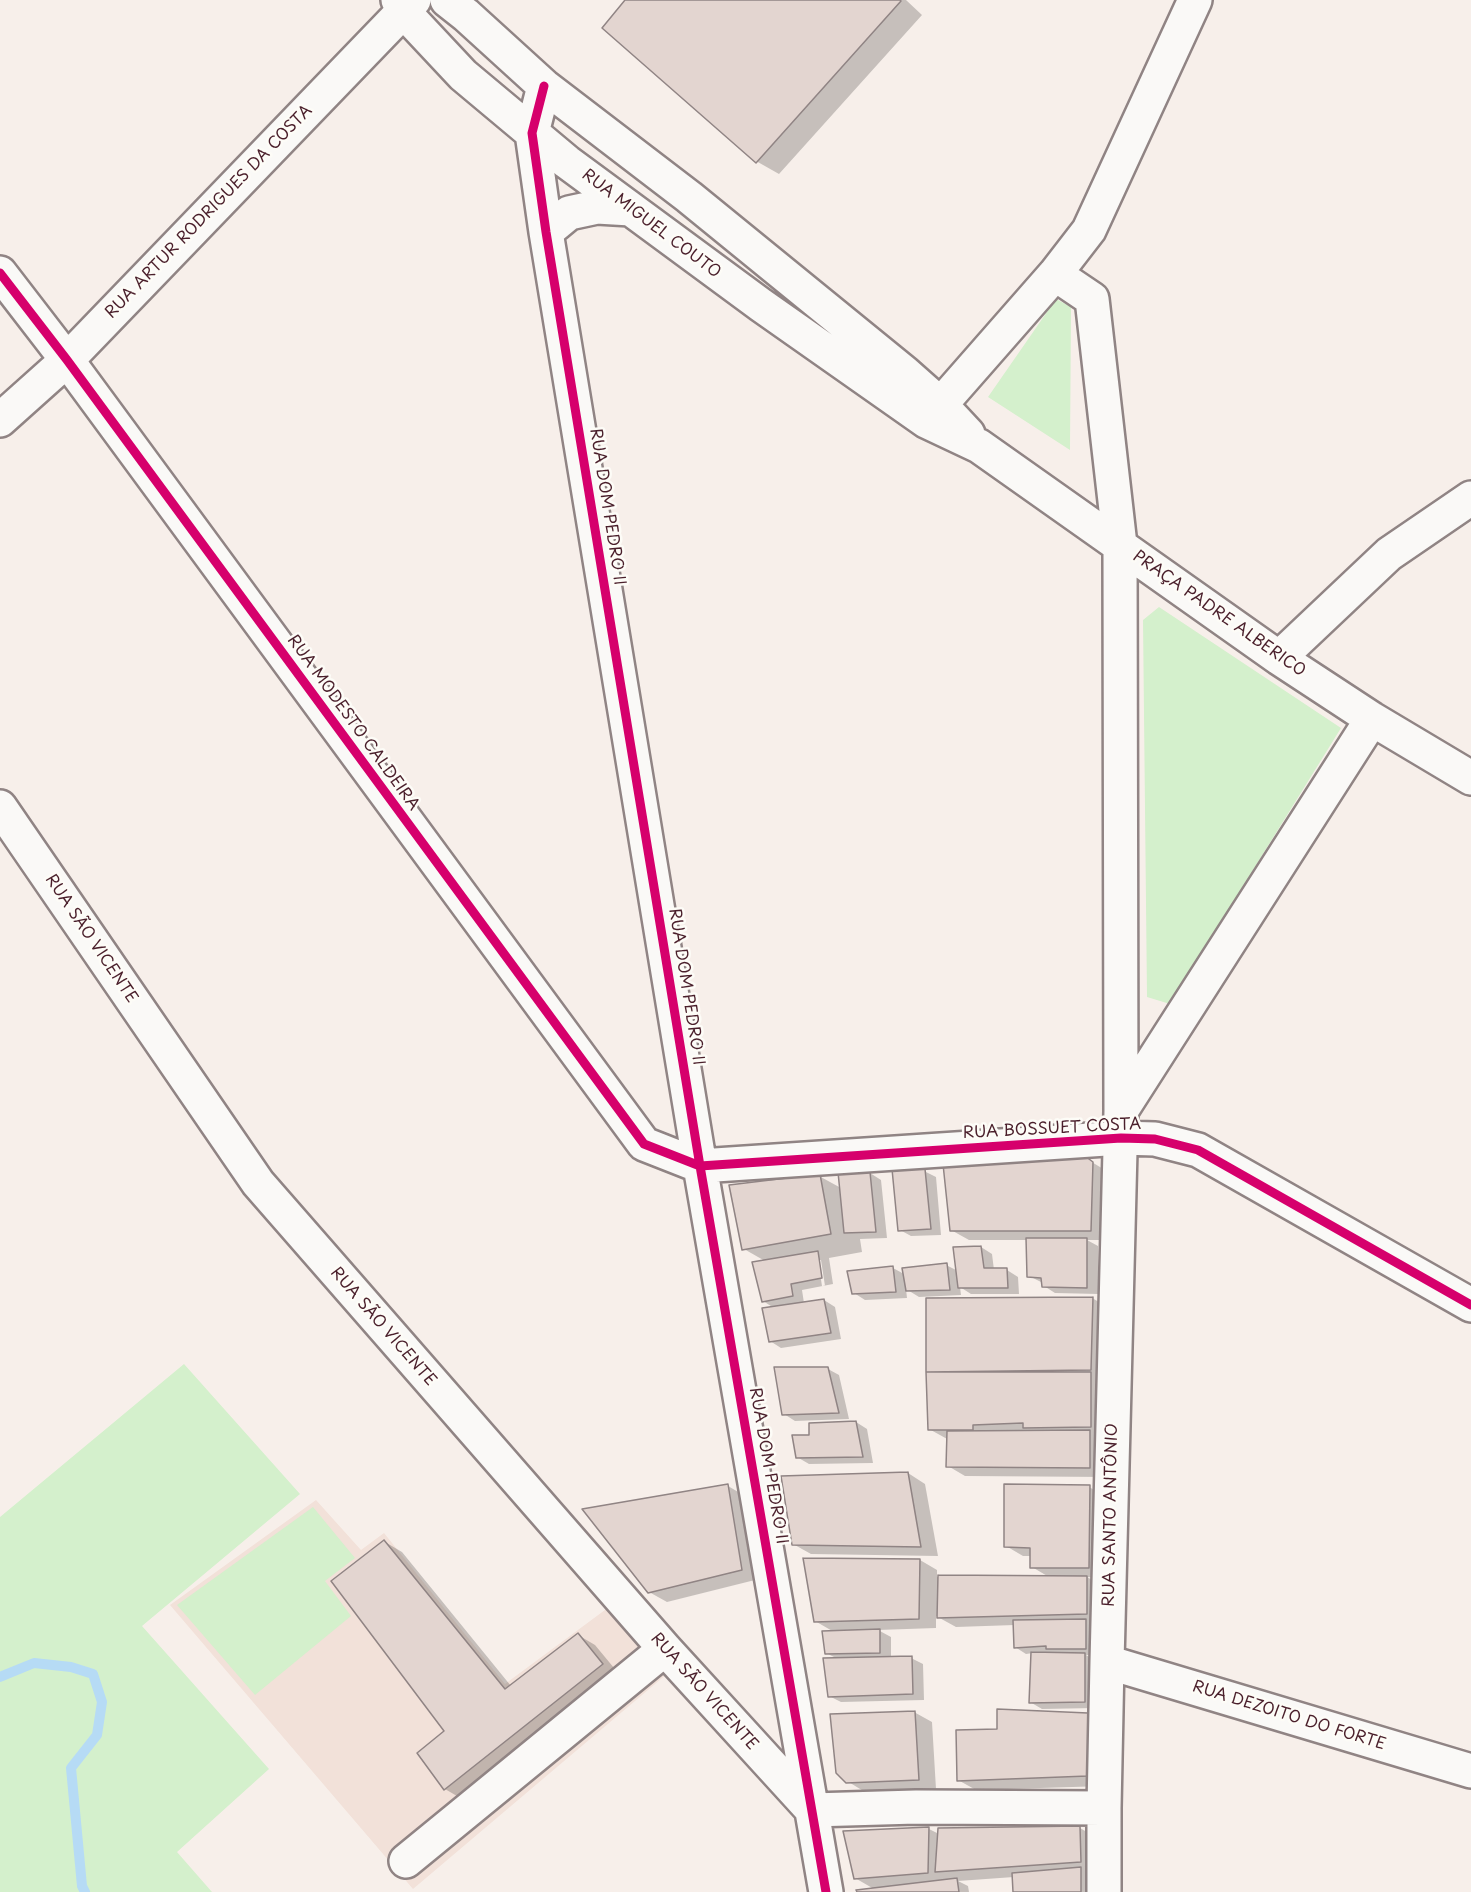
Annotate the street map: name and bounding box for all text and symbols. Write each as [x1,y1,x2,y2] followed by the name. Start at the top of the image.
[102,101,316,323] street label: RUA ARTUR RODRIGUES DA COSTA
[578,166,724,282] street label: RUA MIGUEL COUTO
[585,427,629,587] street label: RUA DOM PEDRO II
[1129,547,1309,681] street label: PRAÇA PADRE ALBERICO
[283,632,423,814] street label: RUA MODESTO CALDEIRA
[41,871,141,1007] street label: RUA SÃO VICENTE
[664,907,708,1067] street label: RUA DOM PEDRO II
[962,1115,1142,1143] street label: RUA BOSSUET COSTA
[326,1264,440,1390] street label: RUA SÃO VICENTE
[745,1386,791,1546] street label: RUA DOM PEDRO II
[1100,1423,1122,1607] street label: RUA SANTO ANTÔNIO
[646,1629,762,1755] street label: RUA SÃO VICENTE
[1190,1677,1388,1755] street label: RUA DEZOITO DO FORTE

